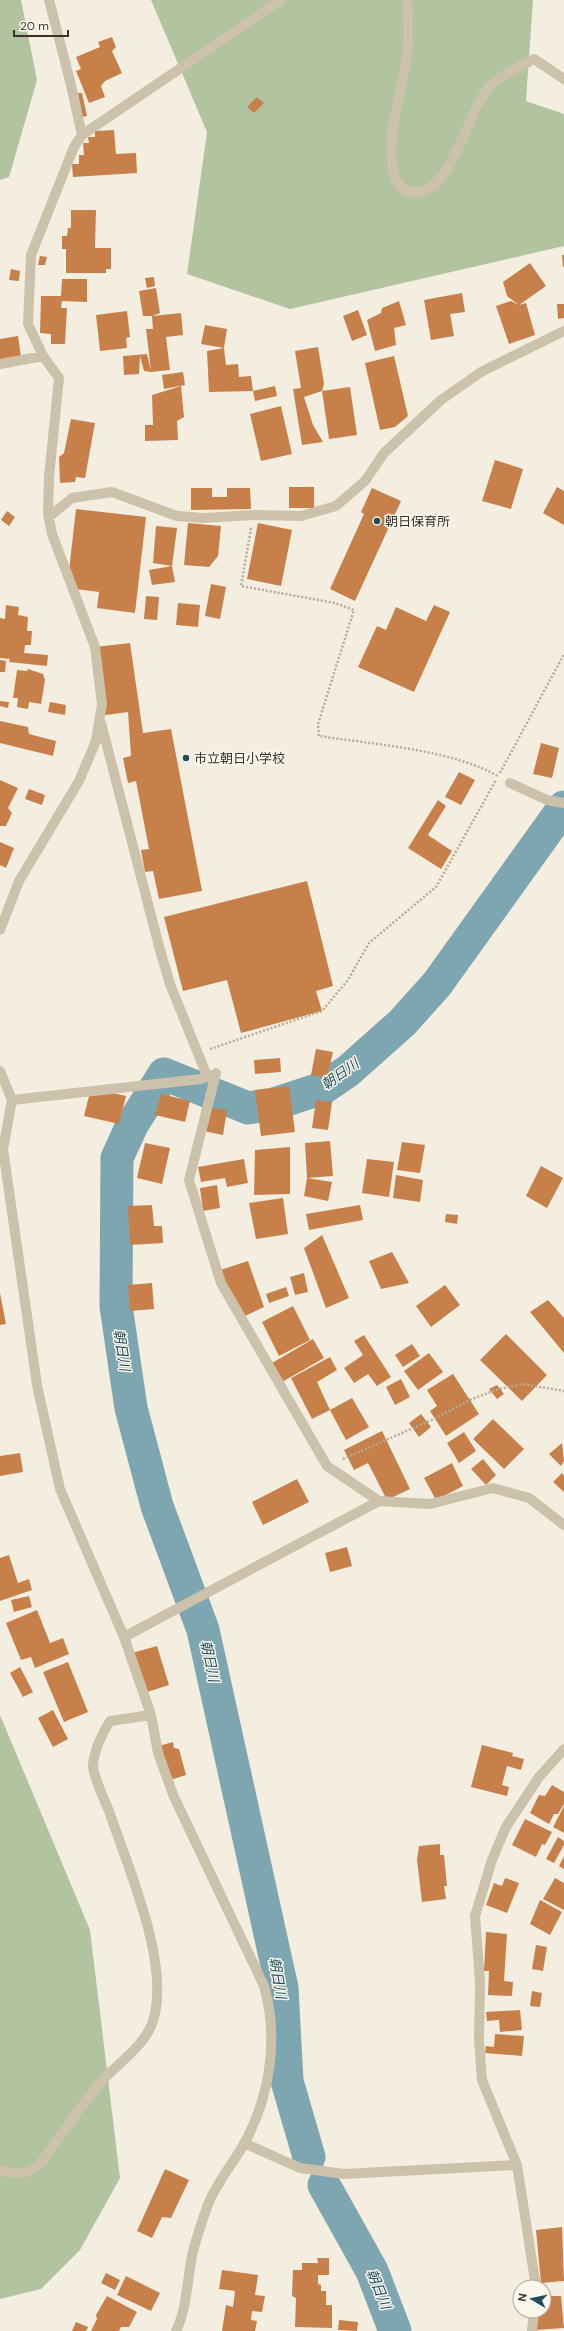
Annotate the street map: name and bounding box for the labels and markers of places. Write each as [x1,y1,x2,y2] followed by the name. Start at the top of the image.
[385,513,450,530] place label: 朝日保育所
[372,516,382,526] marker: 朝日保育所
[194,750,285,767] place label: 市立朝日小学校
[181,753,191,763] marker: 市立朝日小学校

